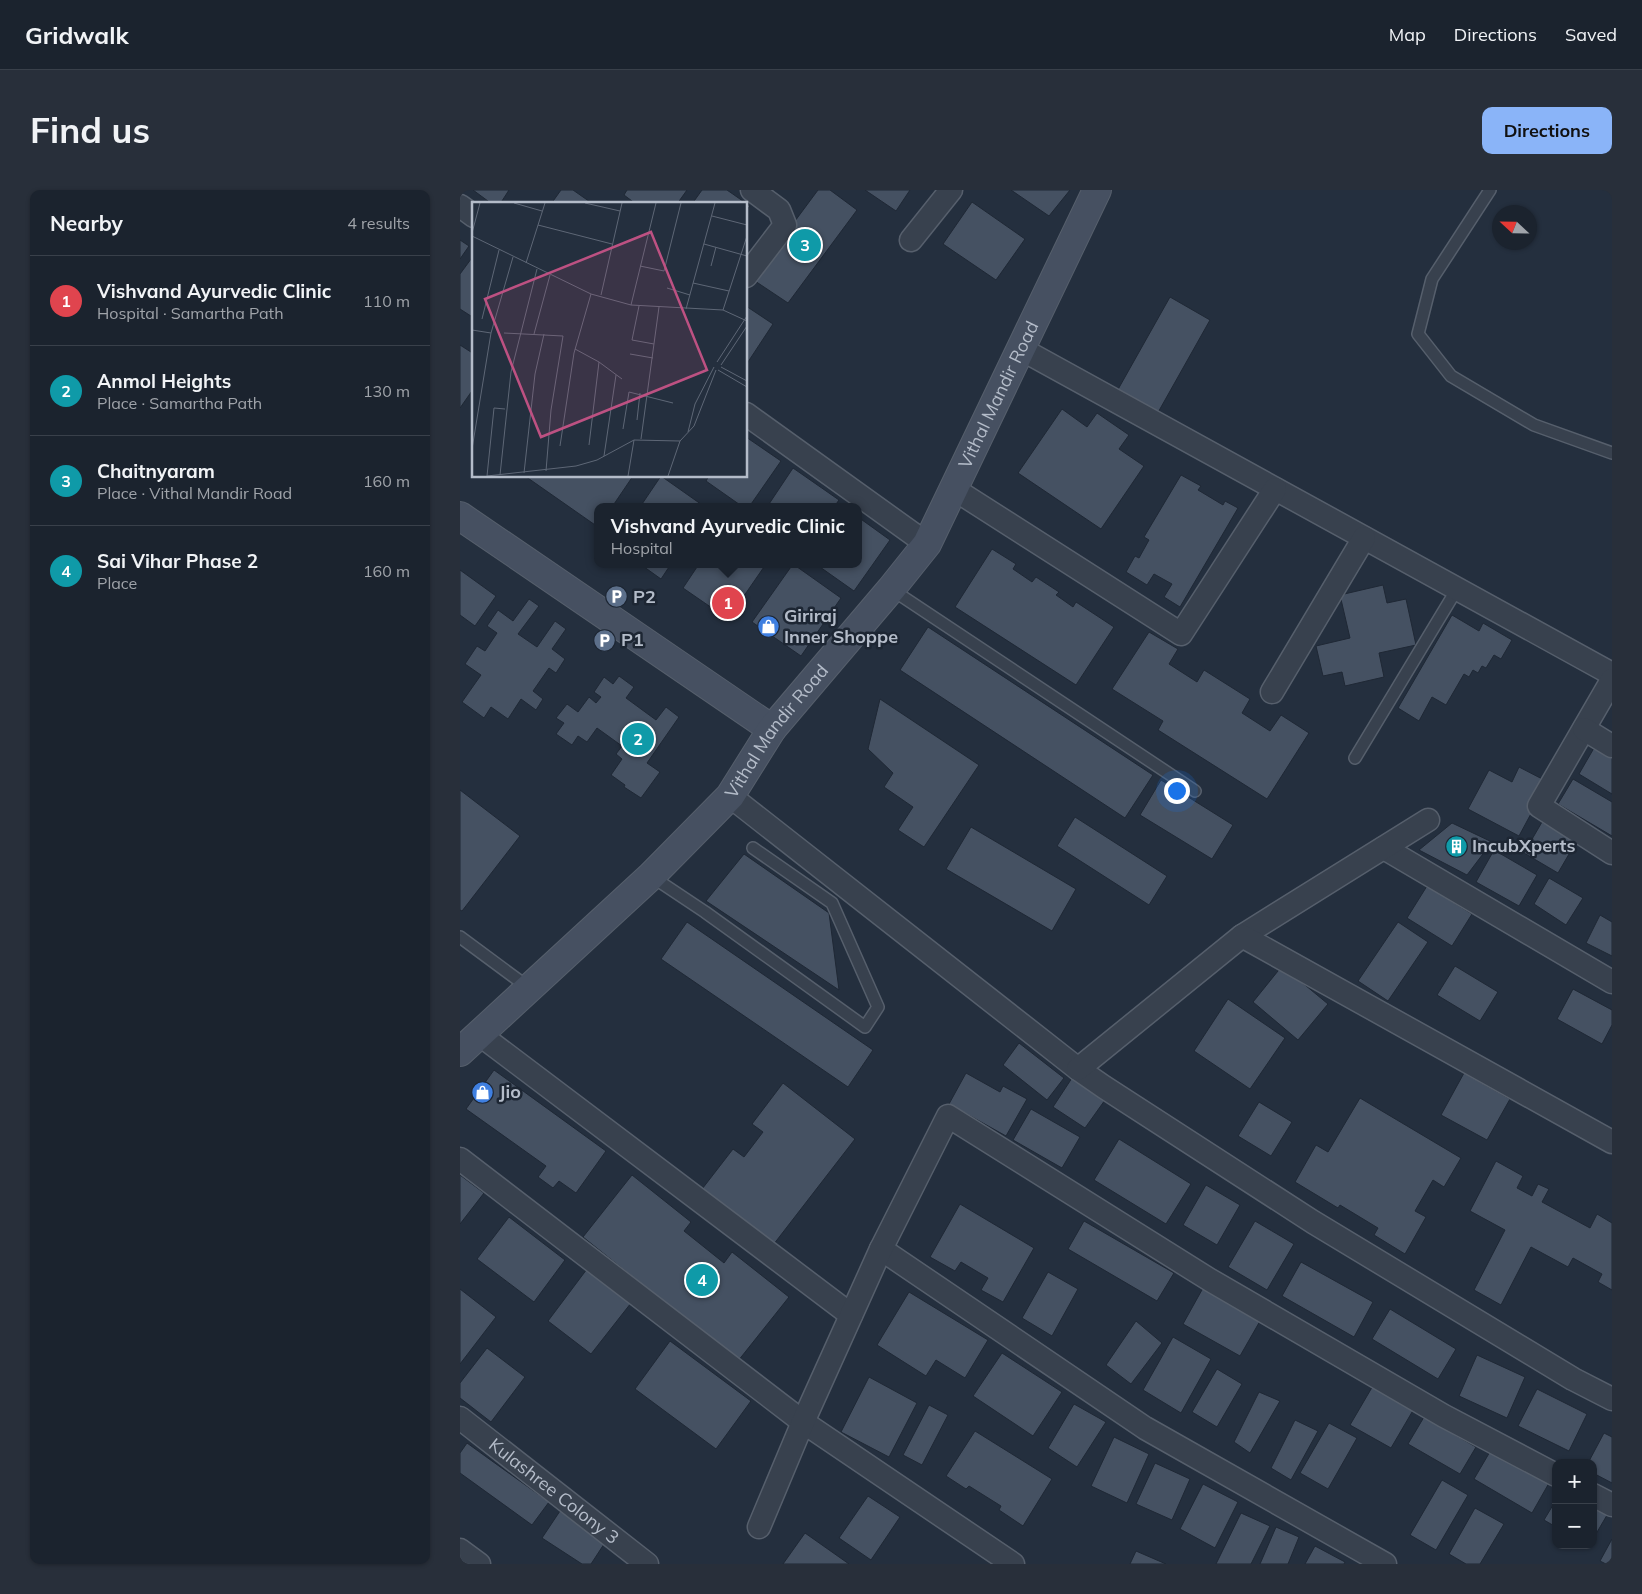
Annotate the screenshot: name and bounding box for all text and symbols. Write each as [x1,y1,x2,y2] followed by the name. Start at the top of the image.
[25,20,129,50] text: Gridwalk
[1389,23,1426,46] text: Map
[1454,23,1537,46] text: Directions
[1565,23,1617,46] text: Saved
[1482,107,1612,154] button: Directions
[30,108,150,152] text: Find us
[472,202,748,478] inset map
[1492,205,1537,250] north arrow
[50,210,123,236] text: Nearby
[347,213,410,233] text: 4 results
[789,226,821,264] pin: 3
[97,279,331,303] text: Vishvand Ayurvedic Clinic
[61,291,71,311] text: 1
[363,291,410,311] text: 110 m
[97,303,284,323] text: Hospital · Samartha Path
[953,317,1043,472] street label: Vithal Mandir Road
[97,369,231,393] text: Anmol Heights
[61,381,71,401] text: 2
[363,381,410,401] text: 130 m
[97,393,262,413] text: Place · Samartha Path
[97,459,215,483] text: Chaitnyaram
[61,471,71,491] text: 3
[363,471,410,491] text: 160 m
[97,483,292,503] text: Place · Vithal Mandir Road
[594,503,862,568] popup
[611,514,845,538] text: Vishvand Ayurvedic Clinic
[611,538,673,558] text: Hospital
[97,549,258,573] text: Sai Vihar Phase 2
[61,561,71,581] text: 4
[363,561,410,581] text: 160 m
[97,573,137,593] text: Place
[712,584,744,622] pin: 1
[605,585,629,609] parking icon: P2
[633,585,656,608] place label: P2
[784,604,898,648] place label: Giriraj Inner Shoppe
[756,614,780,638] shop icon: Giriraj Inner Shoppe
[593,628,617,652] parking icon: P1
[621,628,644,651] place label: P1
[720,659,833,802] street label: Vithal Mandir Road
[622,720,654,758] pin: 2
[1164,778,1190,804] your location
[1444,834,1468,858] building icon: IncubXperts
[1472,834,1575,857] place label: IncubXperts
[471,1080,495,1104] shop icon: Jio
[499,1080,521,1103] place label: Jio
[686,1261,718,1299] pin: 4
[484,1433,624,1549] street label: Kulashree Colony 3
[1552,1459,1597,1549] map controls
[1552,1459,1597,1504] button: +
[1552,1504,1597,1549] button: −

